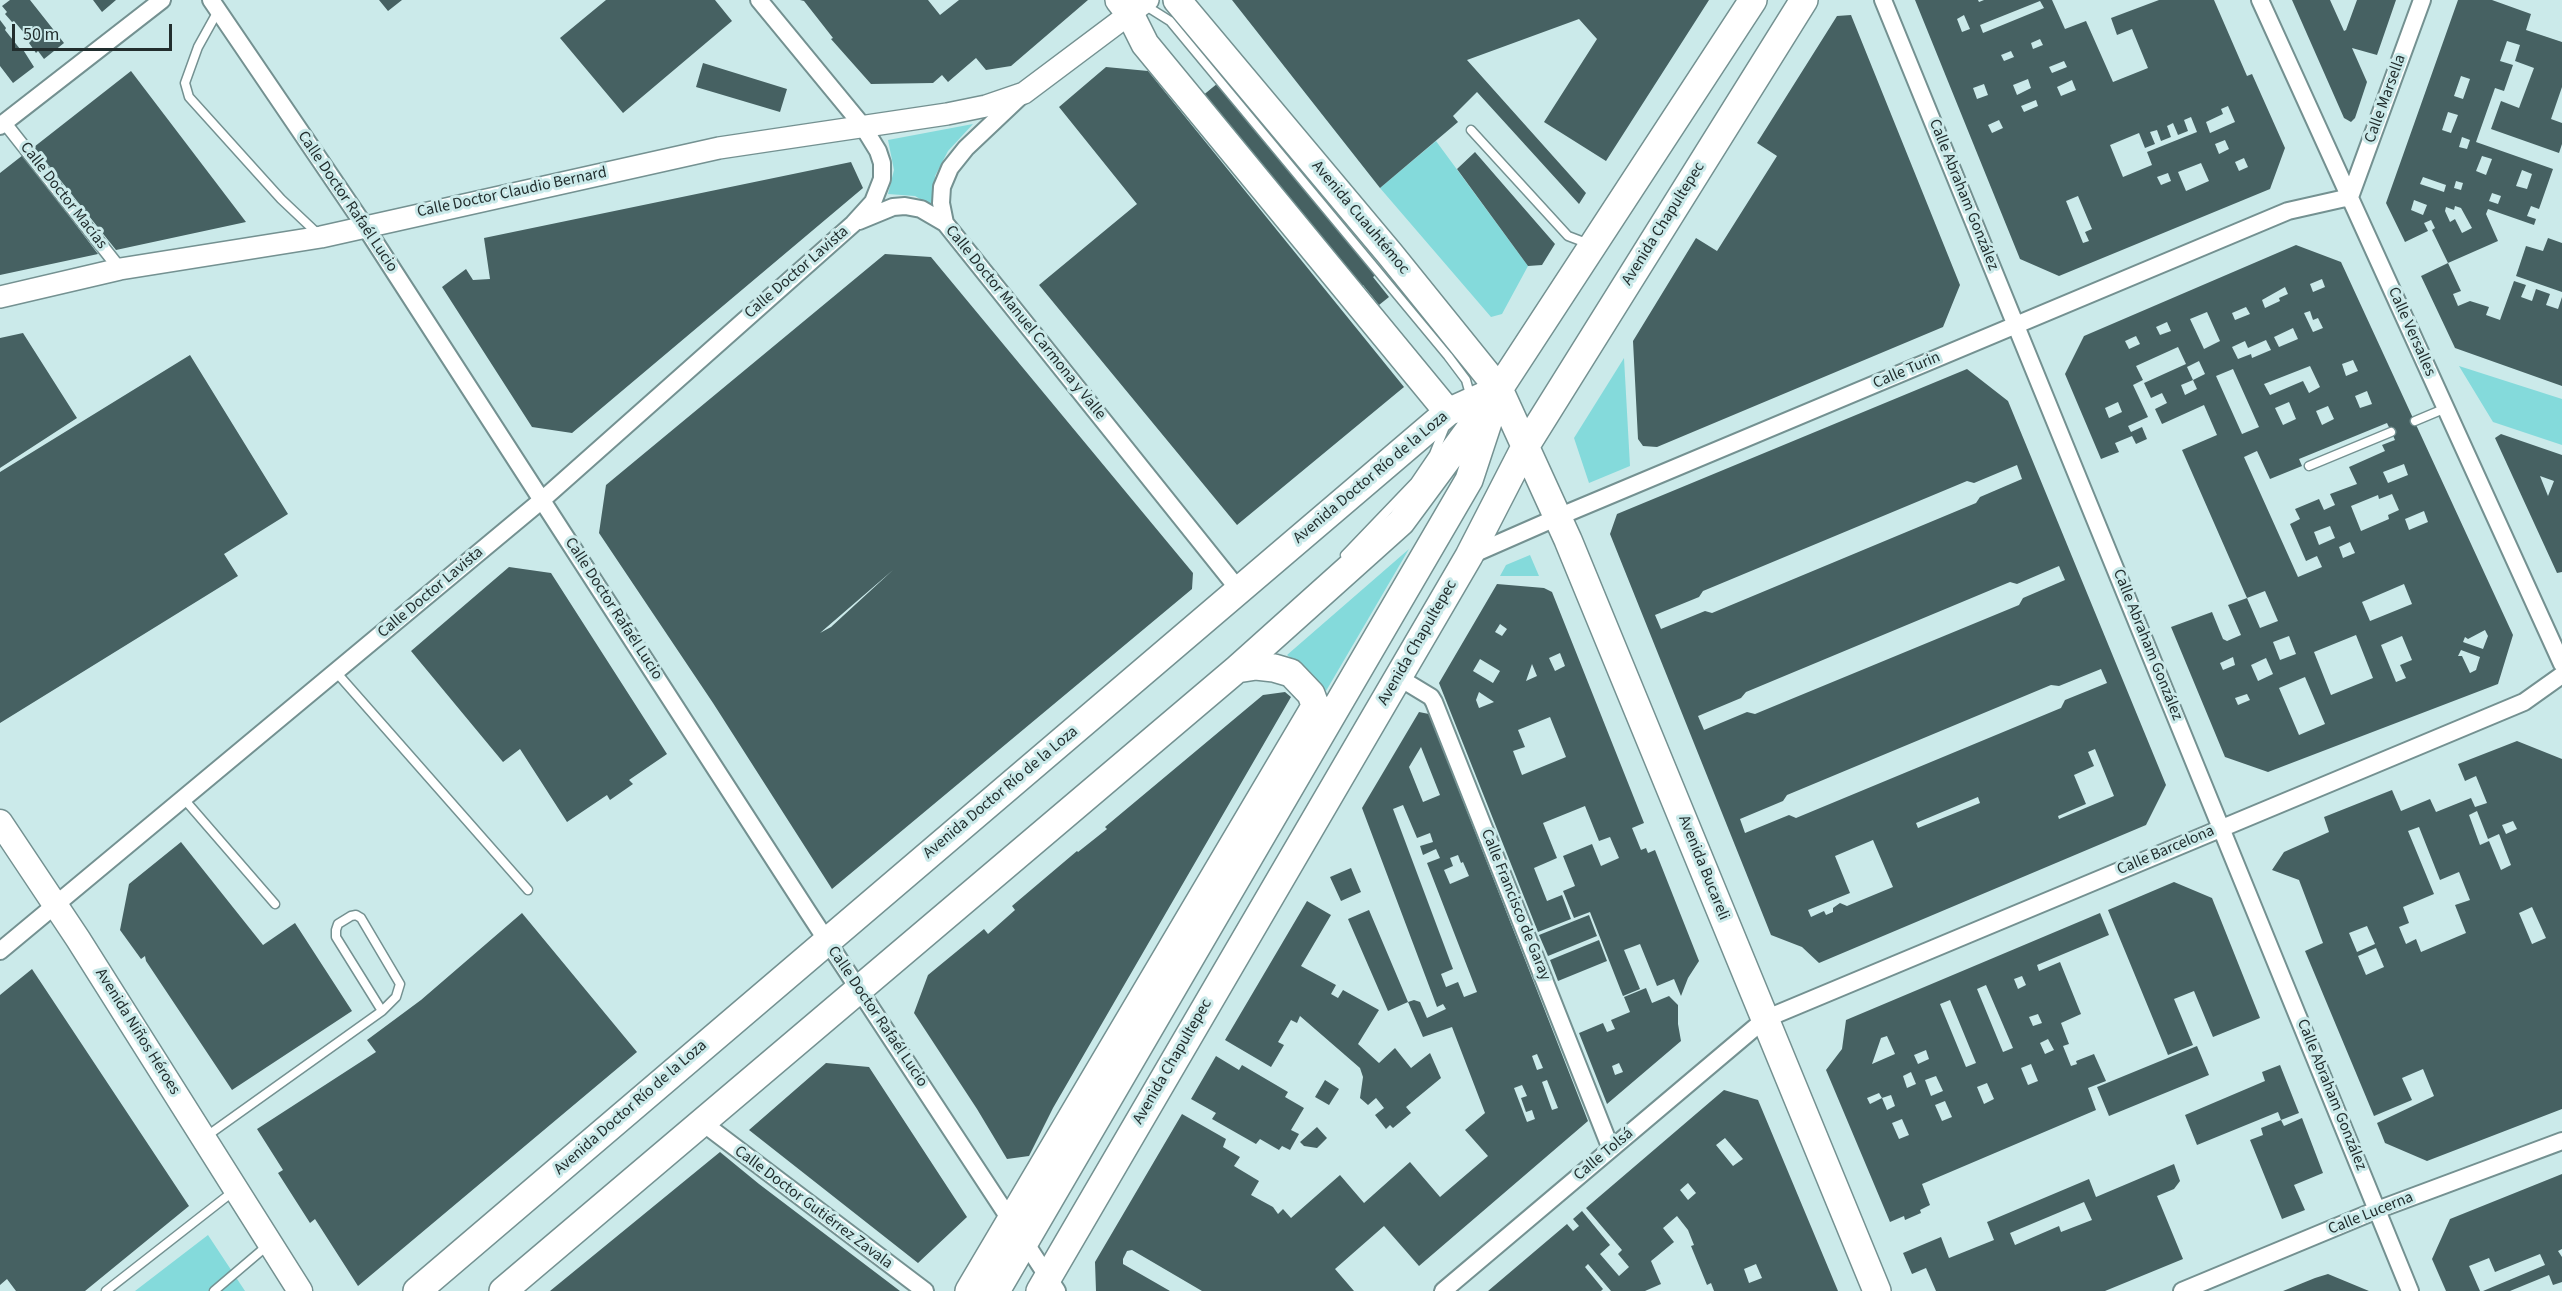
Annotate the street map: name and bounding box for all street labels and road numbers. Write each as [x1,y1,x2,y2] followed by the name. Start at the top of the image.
[2361,52,2411,146] street label: Calle Marsella
[1924,117,2002,273] street label: Calle Abraham González
[293,128,401,276] street label: Calle Doctor Rafaél Lucio
[15,139,111,253] street label: Calle Doctor Macías
[1307,157,1413,279] street label: Avenida Cuauhtémoc
[1618,159,1710,289] street label: Avenida Chapultepec
[415,164,609,222] street label: Calle Doctor Claudio Bernard
[941,222,1109,424] street label: Calle Doctor Manuel Carmona y Valle
[741,223,853,323] street label: Calle Doctor Lavista
[2383,284,2439,380] street label: Calle Versalles
[1870,348,1944,394] street label: Calle Turin
[1290,408,1452,548] street label: Avenida Doctor Río de la Loza
[560,534,666,684] street label: Calle Doctor Rafaél Lucio
[374,543,488,643] street label: Calle Doctor Lavista
[2108,567,2186,723] street label: Calle Abraham González
[1374,577,1462,709] street label: Avenida Chapultepec
[920,723,1082,863] street label: Avenida Doctor Río de la Loza
[1673,813,1733,923] street label: Avenida Bucareli
[2114,822,2218,880] street label: Calle Barcelona
[1476,827,1554,983] street label: Calle Francisco de Garay
[823,943,931,1091] street label: Calle Doctor Rafaél Lucio
[90,965,184,1099] street label: Avenida Niños Héroes
[1129,996,1217,1128] street label: Avenida Chapultepec
[2292,1017,2370,1173] street label: Calle Abraham González
[551,1036,711,1180] street label: Avenida Doctor Río de la Loza
[1570,1125,1638,1185] street label: Calle Tolsá
[730,1142,896,1274] street label: Calle Doctor Gutiérrez Zavala
[2326,1188,2416,1240] street label: Calle Lucerna

